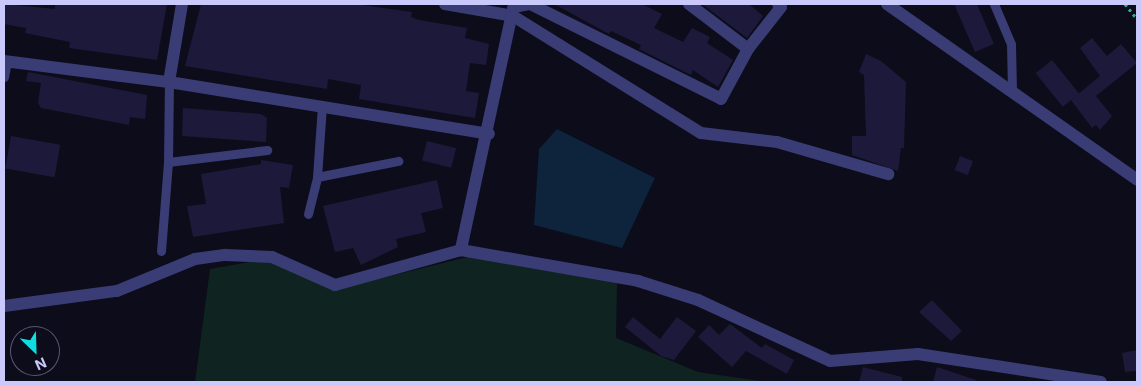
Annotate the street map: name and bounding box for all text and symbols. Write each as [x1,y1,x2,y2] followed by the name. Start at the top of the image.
[10,326,60,376] north arrow
[33,354,49,374] text: N

